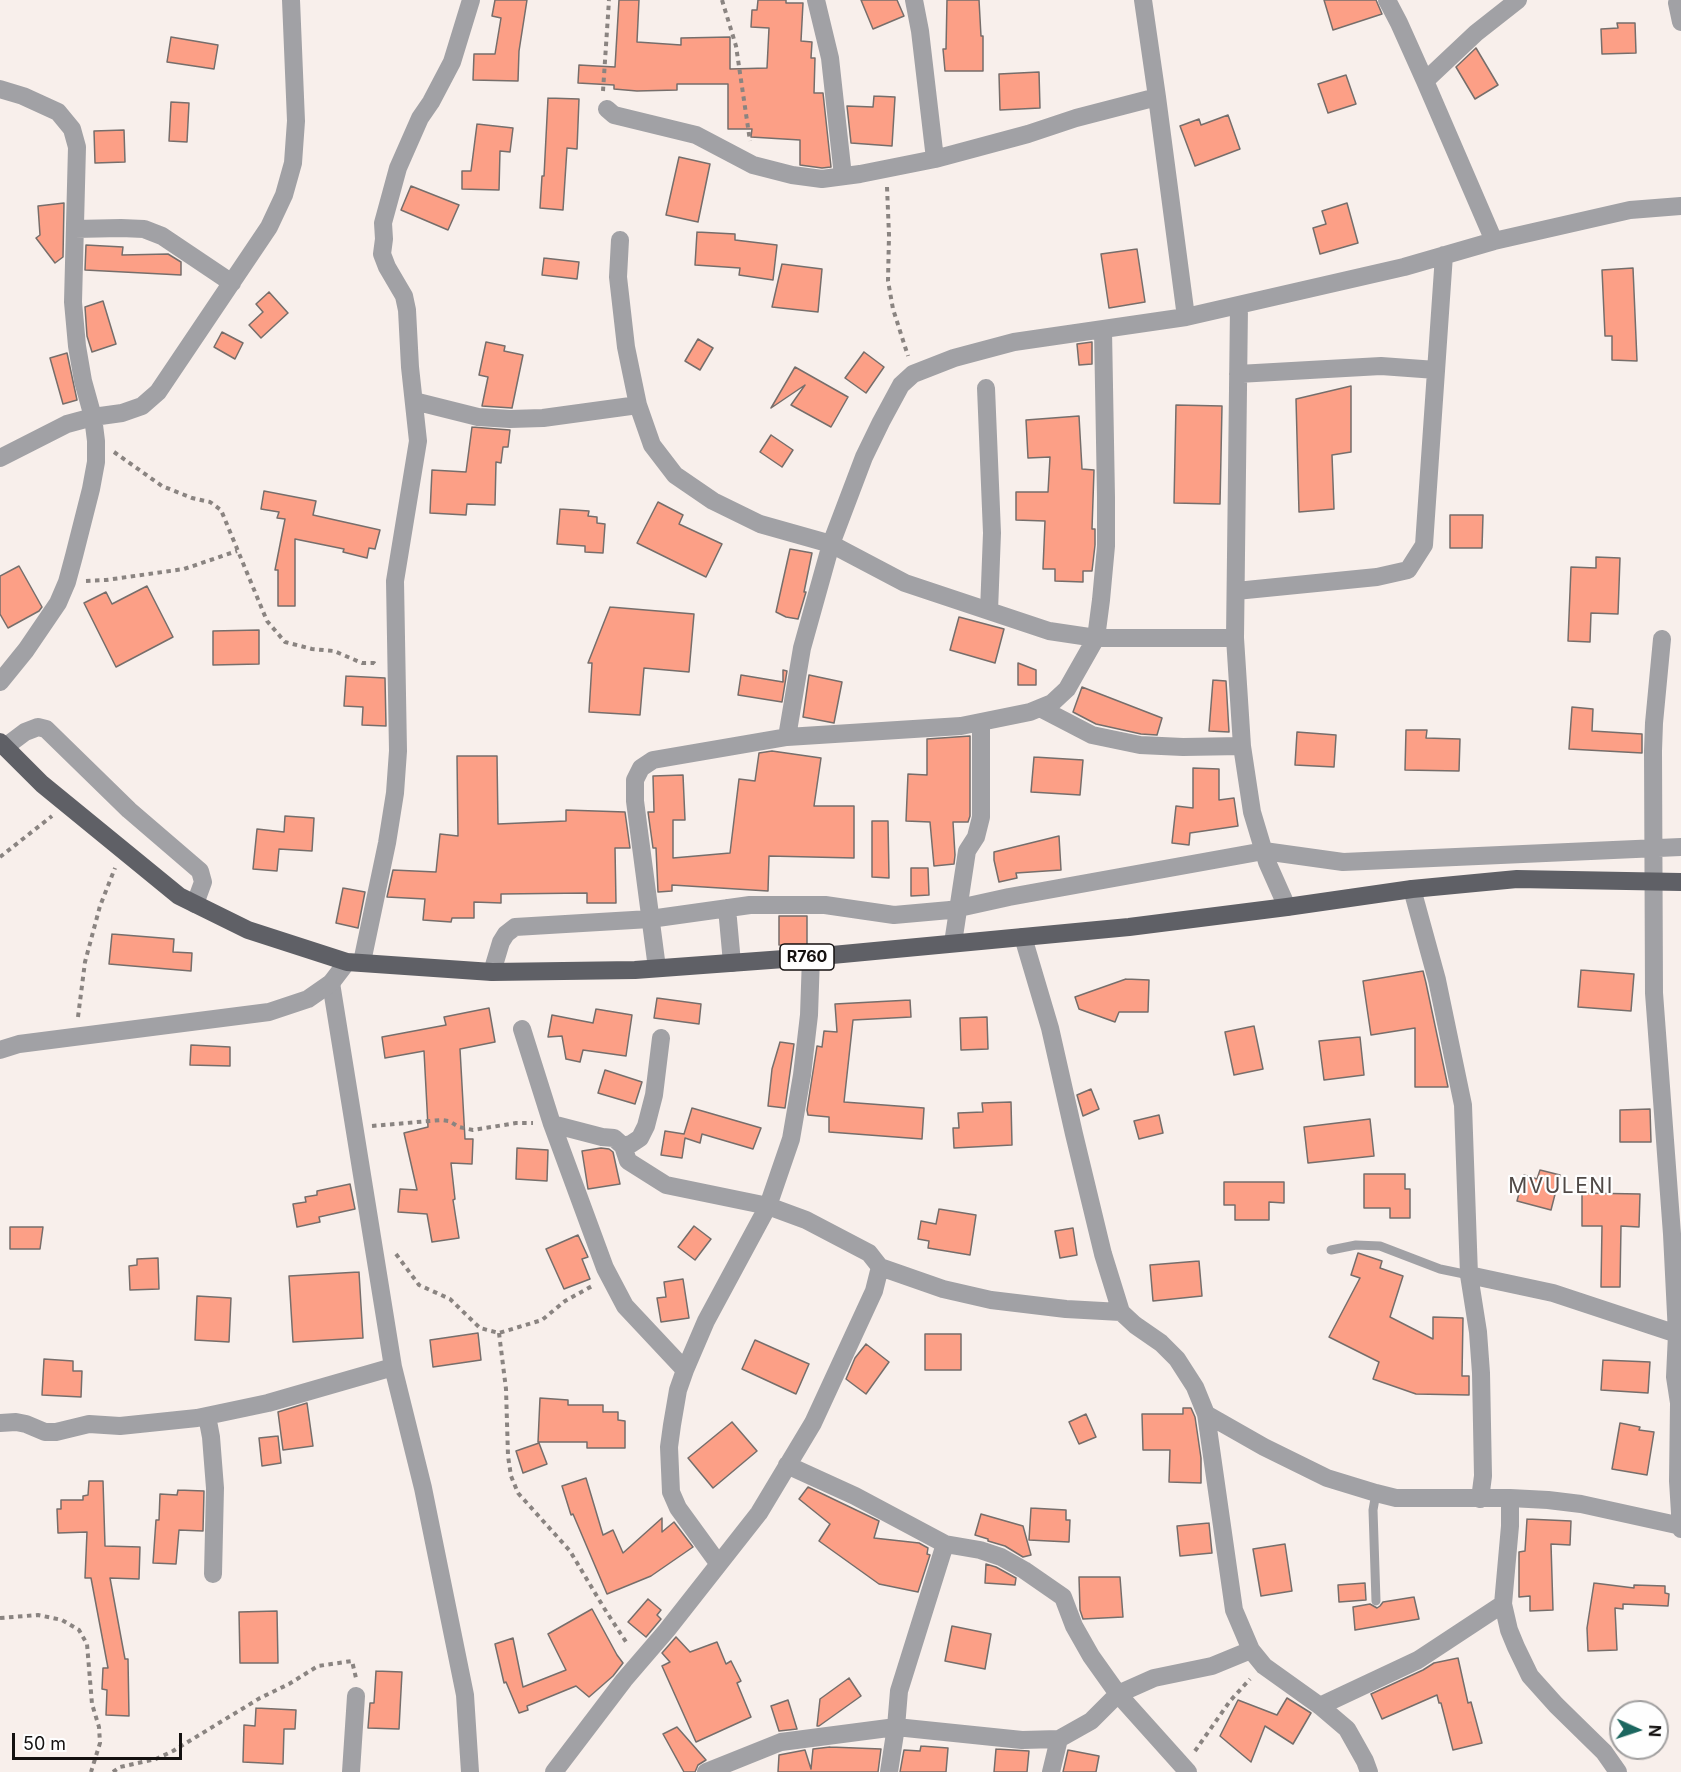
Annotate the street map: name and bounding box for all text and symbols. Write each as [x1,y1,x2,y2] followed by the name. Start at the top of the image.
[780,944,834,970] road number: R760
[1508,1174,1614,1200] district label: MVULENI
[1609,1700,1669,1760] north arrow
[15,1721,184,1759] scale bar
[1645,1724,1665,1737] text: N
[23,1733,66,1754] text: 50 m

